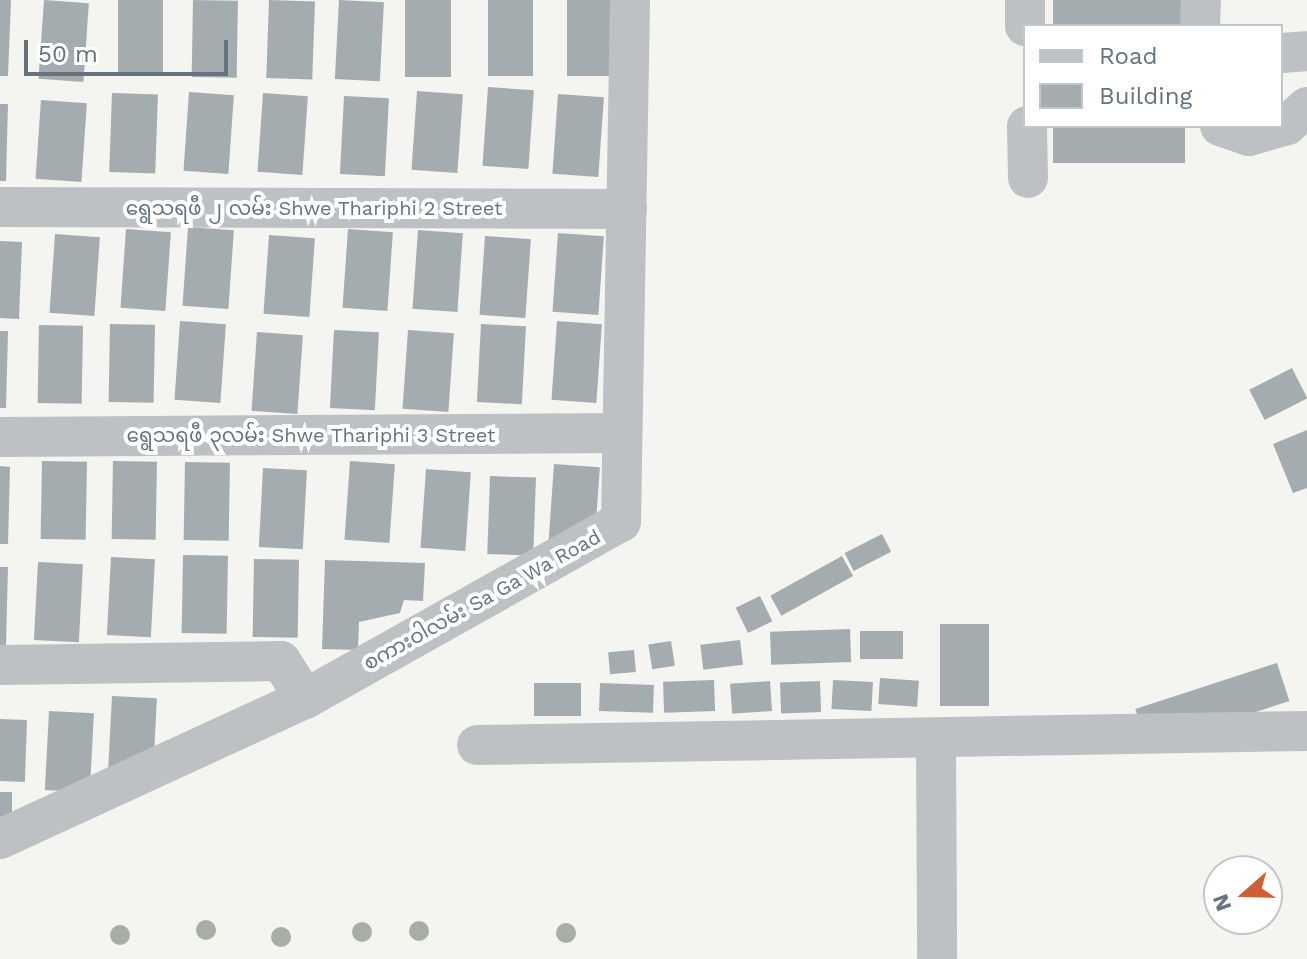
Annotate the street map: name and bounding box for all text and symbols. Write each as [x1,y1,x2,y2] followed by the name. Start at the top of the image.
[28,24,232,74] scale bar
[1023,24,1283,128] legend
[38,40,98,68] text: 50 m
[1099,42,1158,70] text: Road
[1099,82,1192,110] text: Building
[125,196,503,220] street label: ရွေသရဖီ ၂ လမ်း Shwe Thariphi 2 Street
[126,423,496,447] street label: ရွေသရဖီ ၃လမ်း Shwe Thariphi 3 Street
[358,524,606,676] street label: စကားဝါလမ်း Sa Ga Wa Road
[1203,855,1283,935] north arrow
[1207,891,1236,915] text: N

